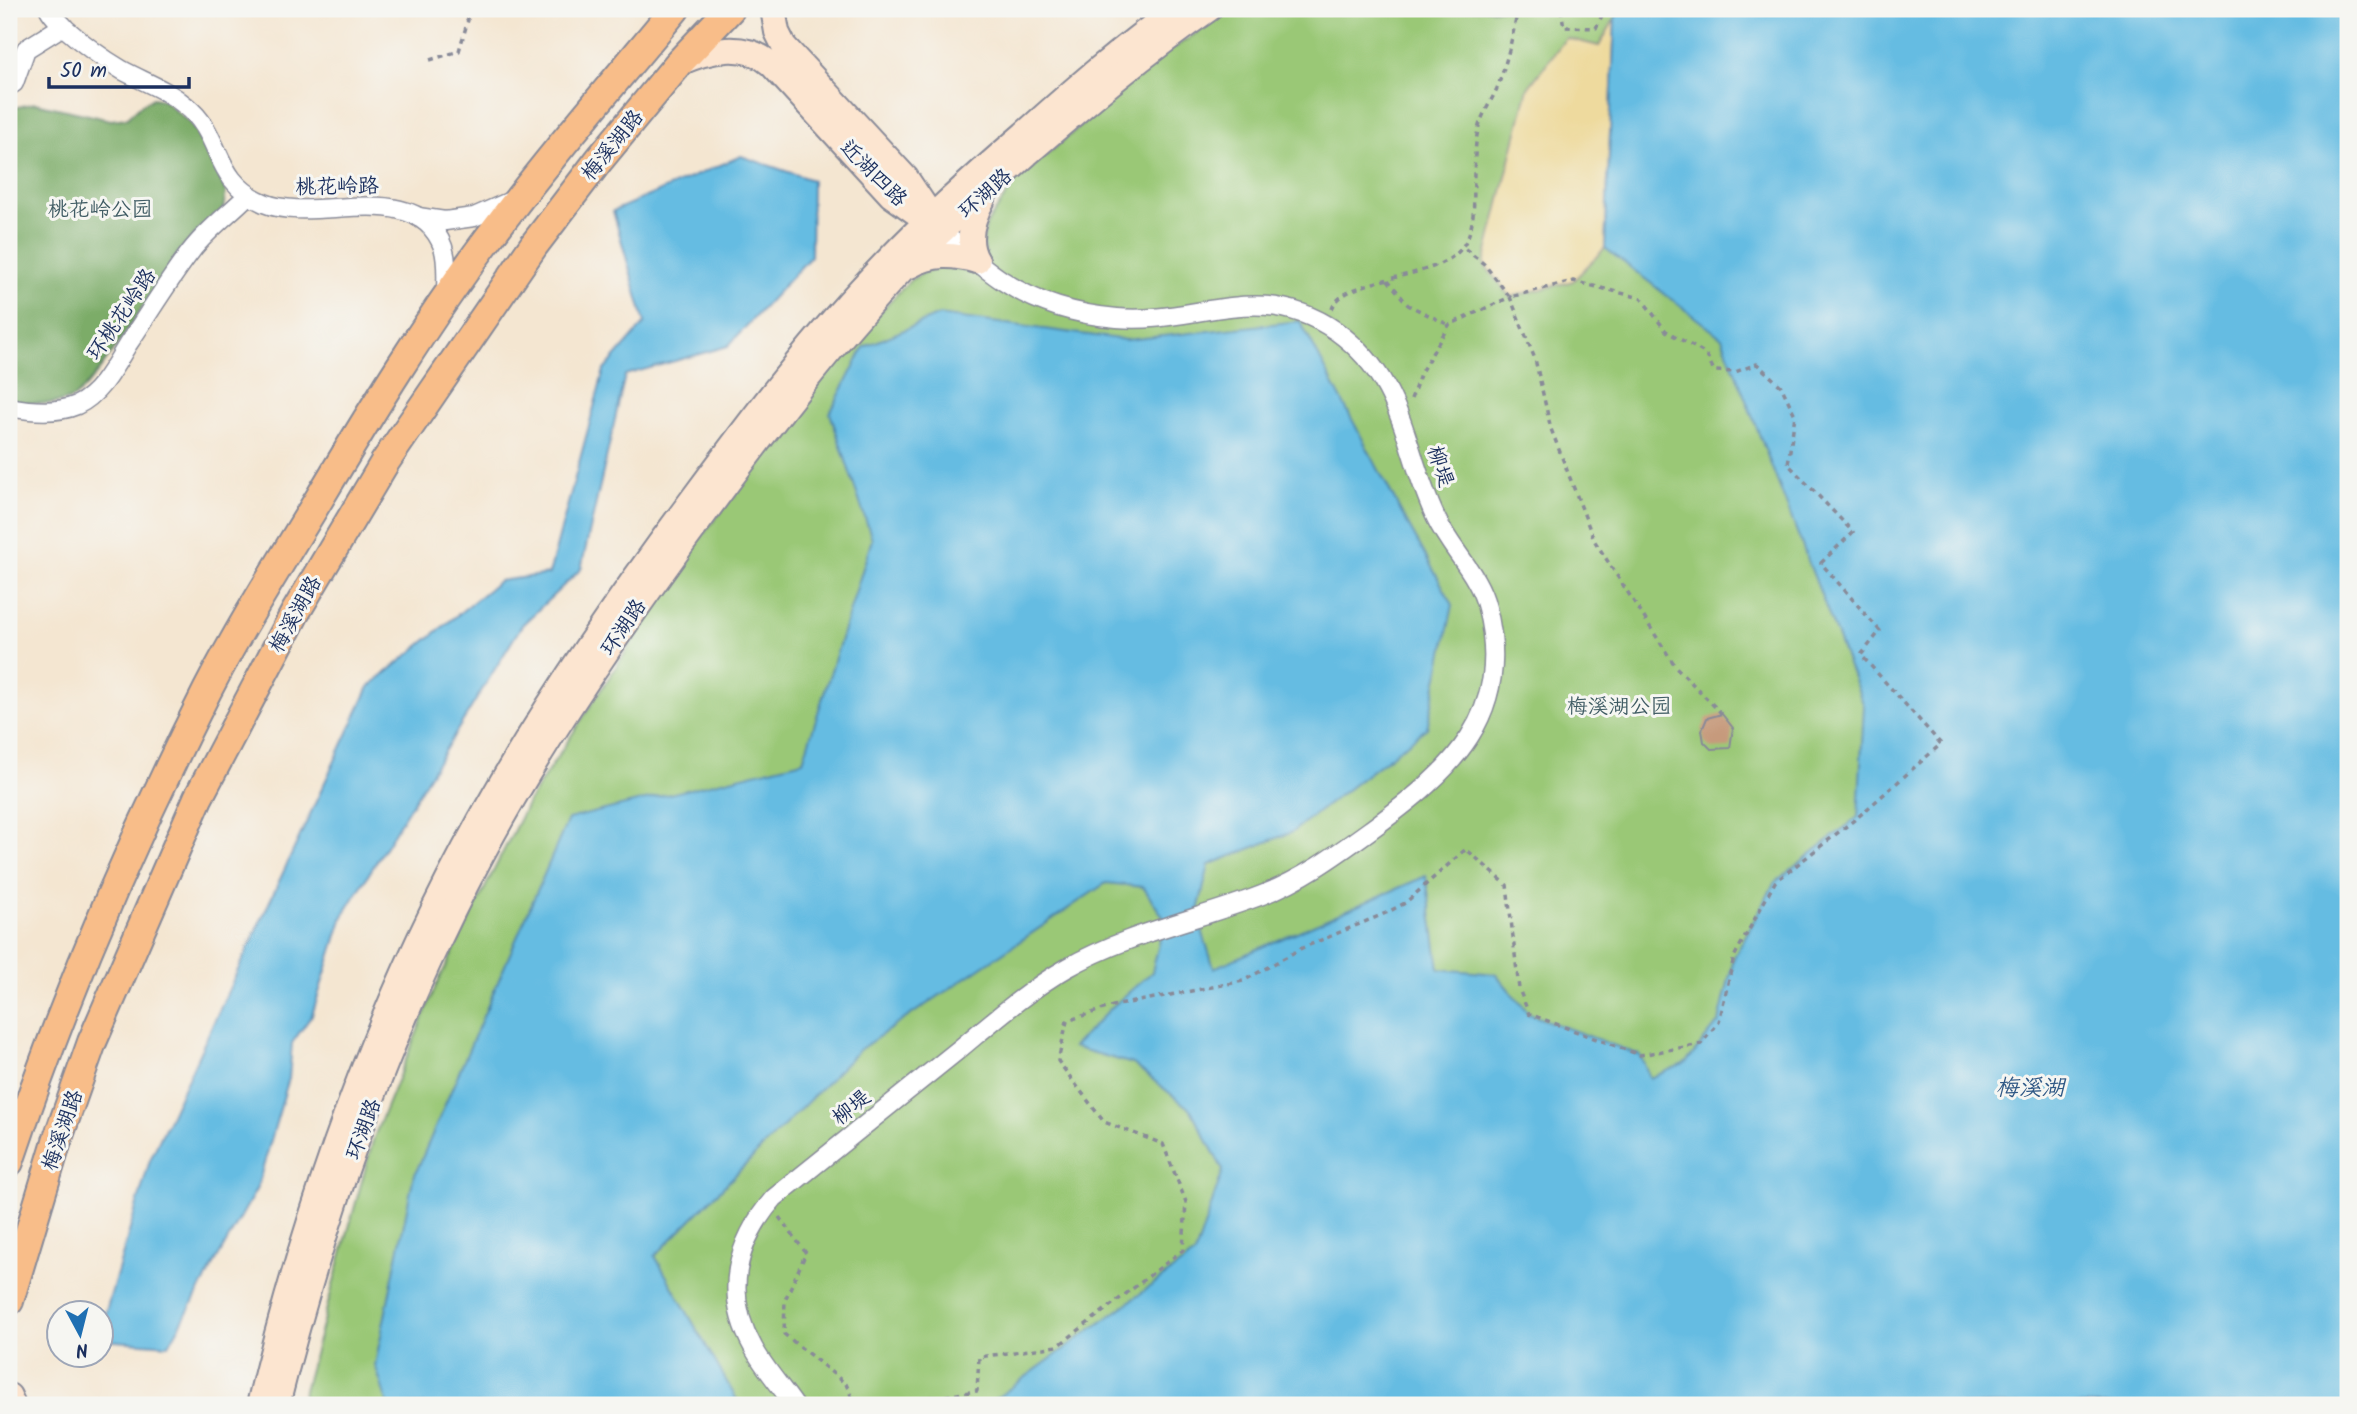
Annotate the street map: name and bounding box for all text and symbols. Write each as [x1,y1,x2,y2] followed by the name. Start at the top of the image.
[49,46,189,90] scale bar
[60,55,107,88] text: 50 m
[574,103,652,189] street label: 梅溪湖路
[832,133,914,215] street label: 近湖四路
[952,161,1020,227] street label: 环湖路
[295,170,379,205] street label: 桃花岭路
[48,194,153,227] park label: 桃花岭公园
[79,262,165,368] street label: 环桃花岭路
[1417,441,1462,492] street label: 柳堤
[262,570,331,659] street label: 梅溪湖路
[593,592,656,663] street label: 环湖路
[1567,691,1672,724] park label: 梅溪湖公园
[1996,1071,2067,1107] water label: 梅溪湖
[825,1082,879,1134] street label: 柳堤
[34,1085,93,1176] street label: 梅溪湖路
[338,1094,391,1165] street label: 环湖路
[46,1298,116,1368] north arrow
[74,1333,90,1365] text: N

